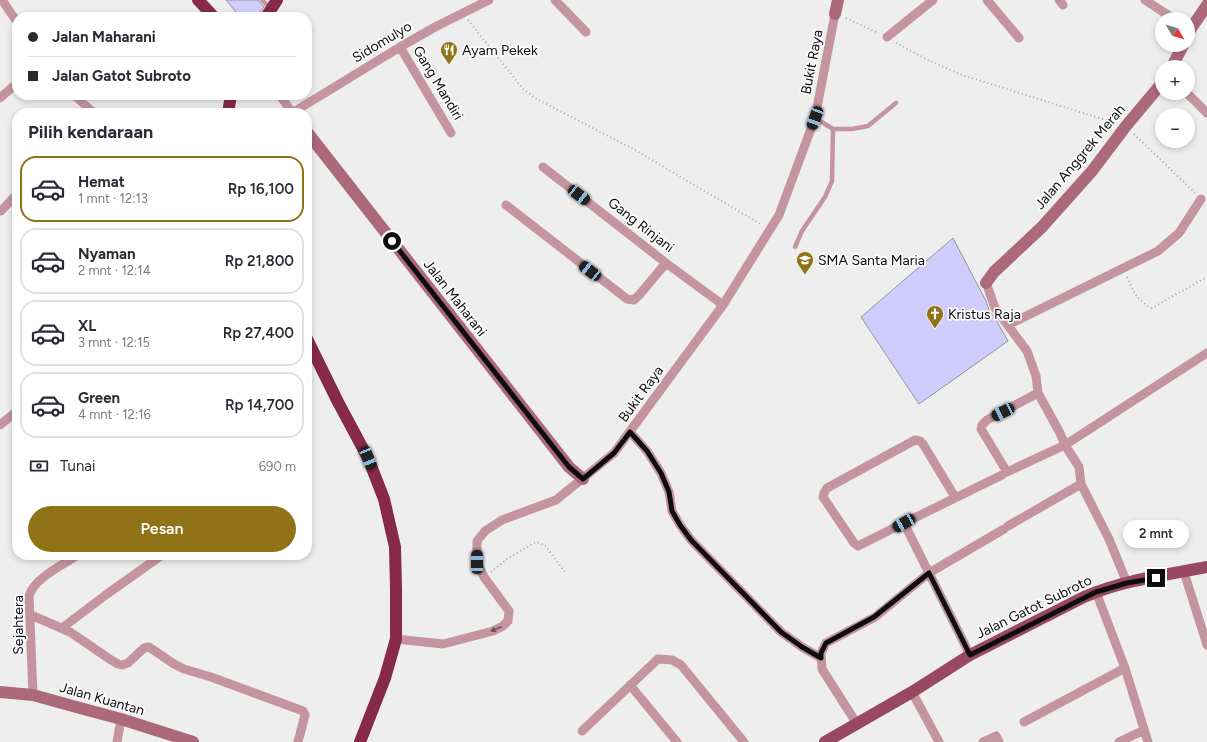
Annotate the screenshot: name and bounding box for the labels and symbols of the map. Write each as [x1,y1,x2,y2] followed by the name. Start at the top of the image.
[1155,12,1195,52] north arrow
[349,18,415,66] street label: Sidomulyo
[797,28,827,96] street label: Bukit Raya
[439,40,459,65] restaurant icon: Ayam Pekek
[462,42,538,59] place label: Ayam Pekek
[409,43,467,123] street label: Gang Mandiri
[1031,101,1129,213] street label: Jalan Anggrek Merah
[805,105,825,131] car
[566,183,592,207] car
[605,194,677,256] street label: Gang Rinjani
[383,232,401,250] route start
[795,250,815,275] school or university icon: SMA Santa Maria
[818,252,925,269] place label: SMA Santa Maria
[420,256,490,340] street label: Jalan Maharani
[577,259,603,283] car
[925,304,945,329] church icon: Kristus Raja
[948,306,1021,323] place label: Kristus Raja
[615,363,667,425] street label: Bukit Raya
[990,401,1016,423] car
[358,445,378,471] car
[891,512,917,534] car
[1123,520,1189,548] callout: 2 mnt
[471,550,483,574] car
[1147,569,1165,587] route end
[973,572,1095,642] street label: Jalan Gatot Subroto
[10,595,27,655] street label: Sejahtera
[489,627,501,633] one-way arrow
[58,679,146,719] street label: Jalan Kuantan

